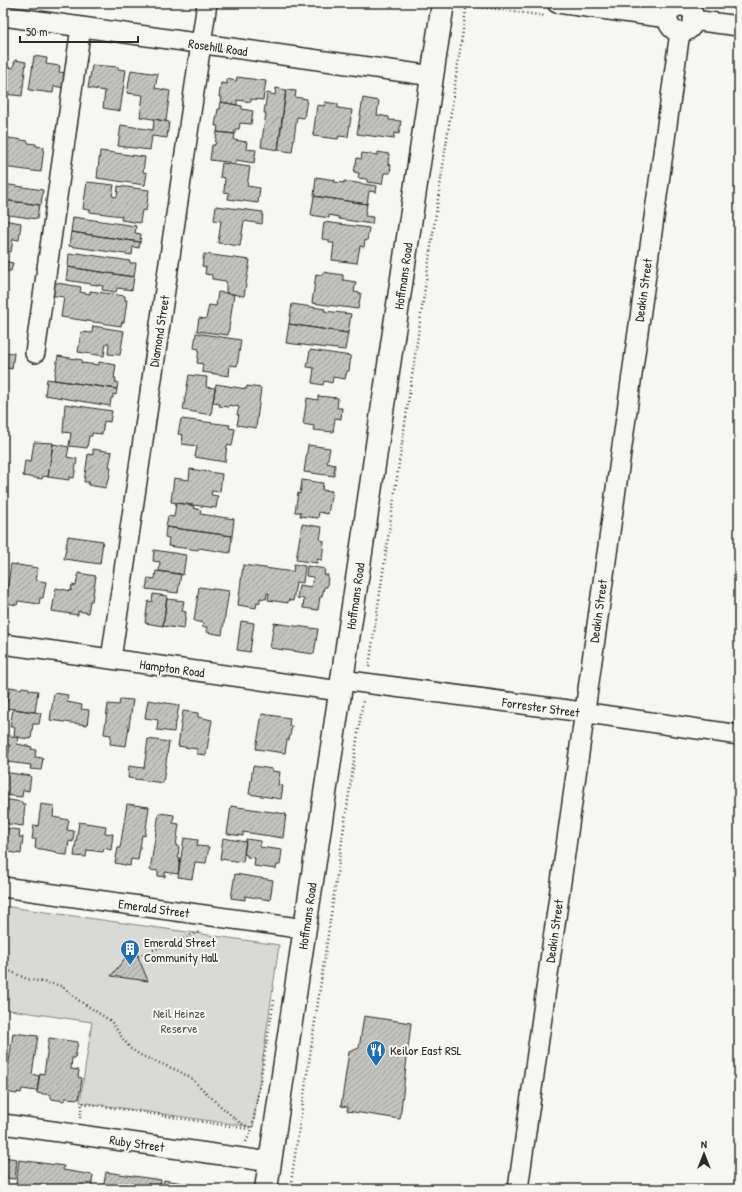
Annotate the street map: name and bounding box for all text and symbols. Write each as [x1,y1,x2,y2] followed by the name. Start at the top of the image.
[20,18,138,44] scale bar
[26,23,47,40] text: 50 m
[187,34,249,60] street label: Rosehill Road
[389,241,417,311] street label: Hoffmans Road
[630,257,656,323] street label: Deakin Street
[144,293,174,368] street label: Diamond Street
[341,561,369,631] street label: Hoffmans Road
[585,578,611,644] street label: Deakin Street
[138,655,206,681] street label: Hampton Road
[500,693,581,721] street label: Forrester Street
[293,881,321,951] street label: Hoffmans Road
[117,894,191,922] street label: Emerald Street
[541,898,567,964] street label: Deakin Street
[144,933,218,966] place label: Emerald Street Community Hall
[119,938,141,966] building icon: Emerald Street Community Hall
[153,1004,205,1037] park label: Neil Heinze Reserve
[365,1039,387,1067] restaurant icon: Keilor East RSL
[390,1041,462,1059] place label: Keilor East RSL
[108,1130,166,1156] street label: Ruby Street
[684,1134,724,1174] north arrow
[701,1137,707,1151] text: N

